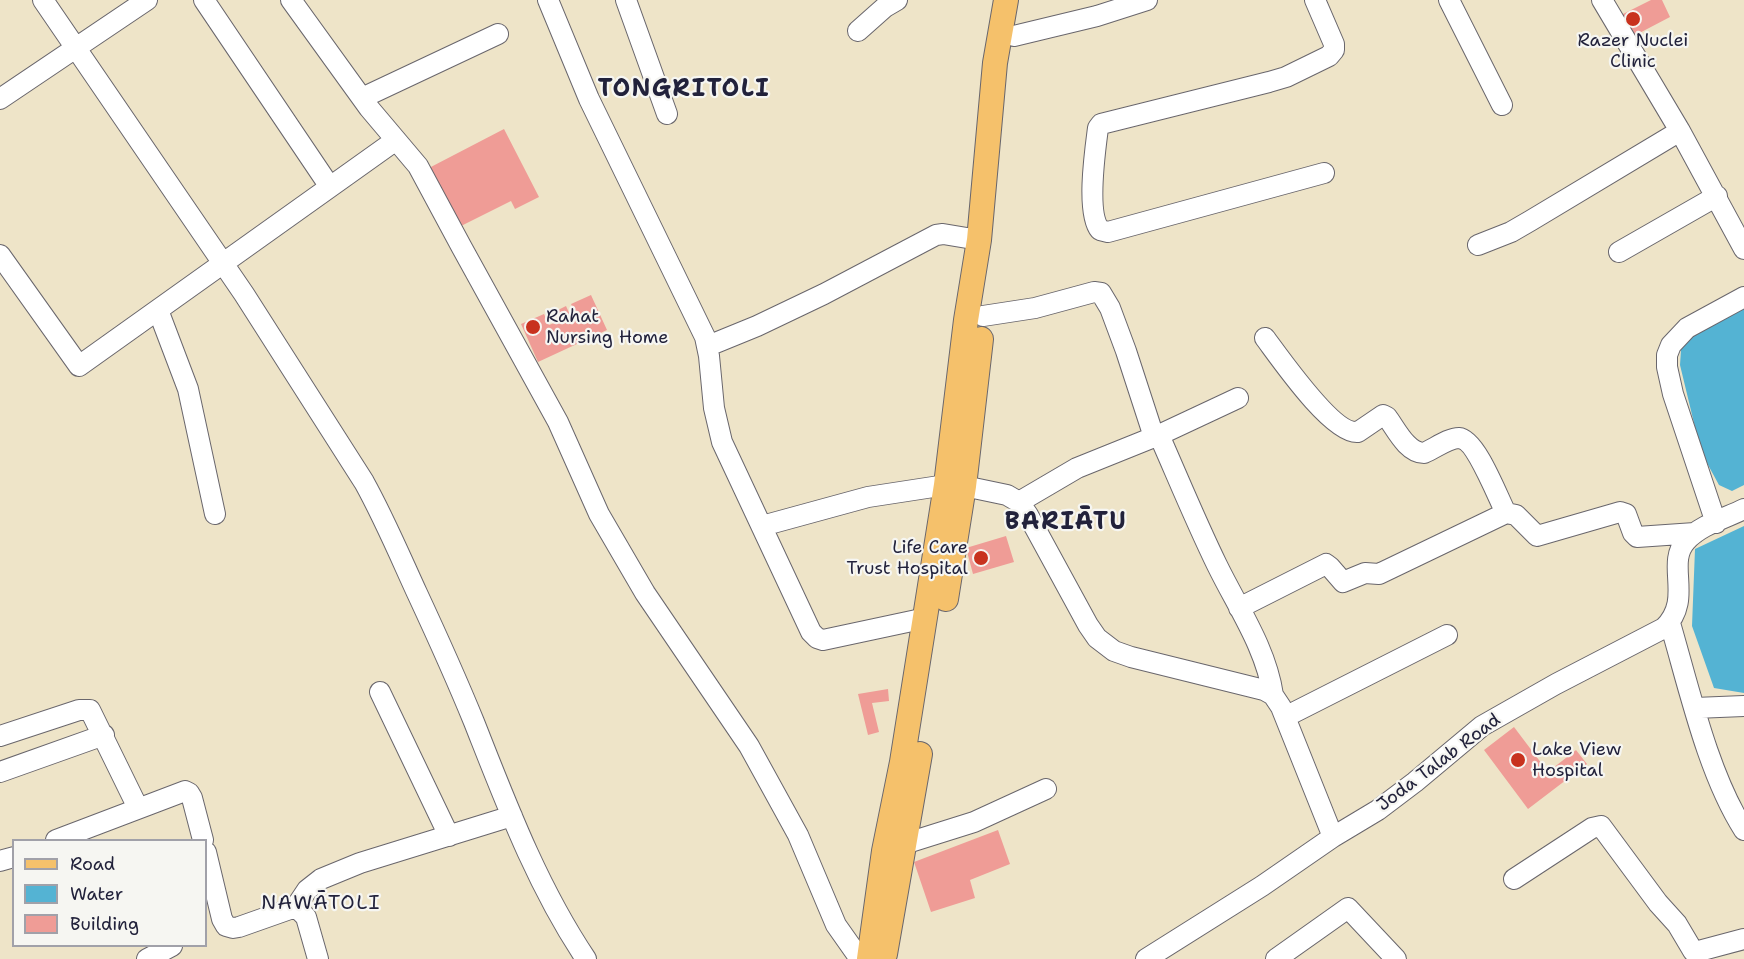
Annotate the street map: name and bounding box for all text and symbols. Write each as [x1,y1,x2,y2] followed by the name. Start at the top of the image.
[1624,10,1642,28] marker: Razer Nuclei Clinic
[1578,30,1688,72] place label: Razer Nuclei Clinic
[598,76,770,104] district label: TONGRITOLI
[546,306,668,348] place label: Rahat Nursing Home
[524,318,542,336] marker: Rahat Nursing Home
[1005,509,1127,537] district label: BARIĀTU
[847,537,968,580] place label: Life Care Trust Hospital
[972,549,990,567] marker: Life Care Trust Hospital
[1373,710,1505,816] street label: Joda Talab Road
[1532,739,1621,782] place label: Lake View Hospital
[1509,751,1527,769] marker: Lake View Hospital
[12,839,207,947] legend
[70,852,115,876] text: Road
[70,882,123,906] text: Water
[261,892,381,916] district label: NAWĀTOLI
[70,912,139,936] text: Building

